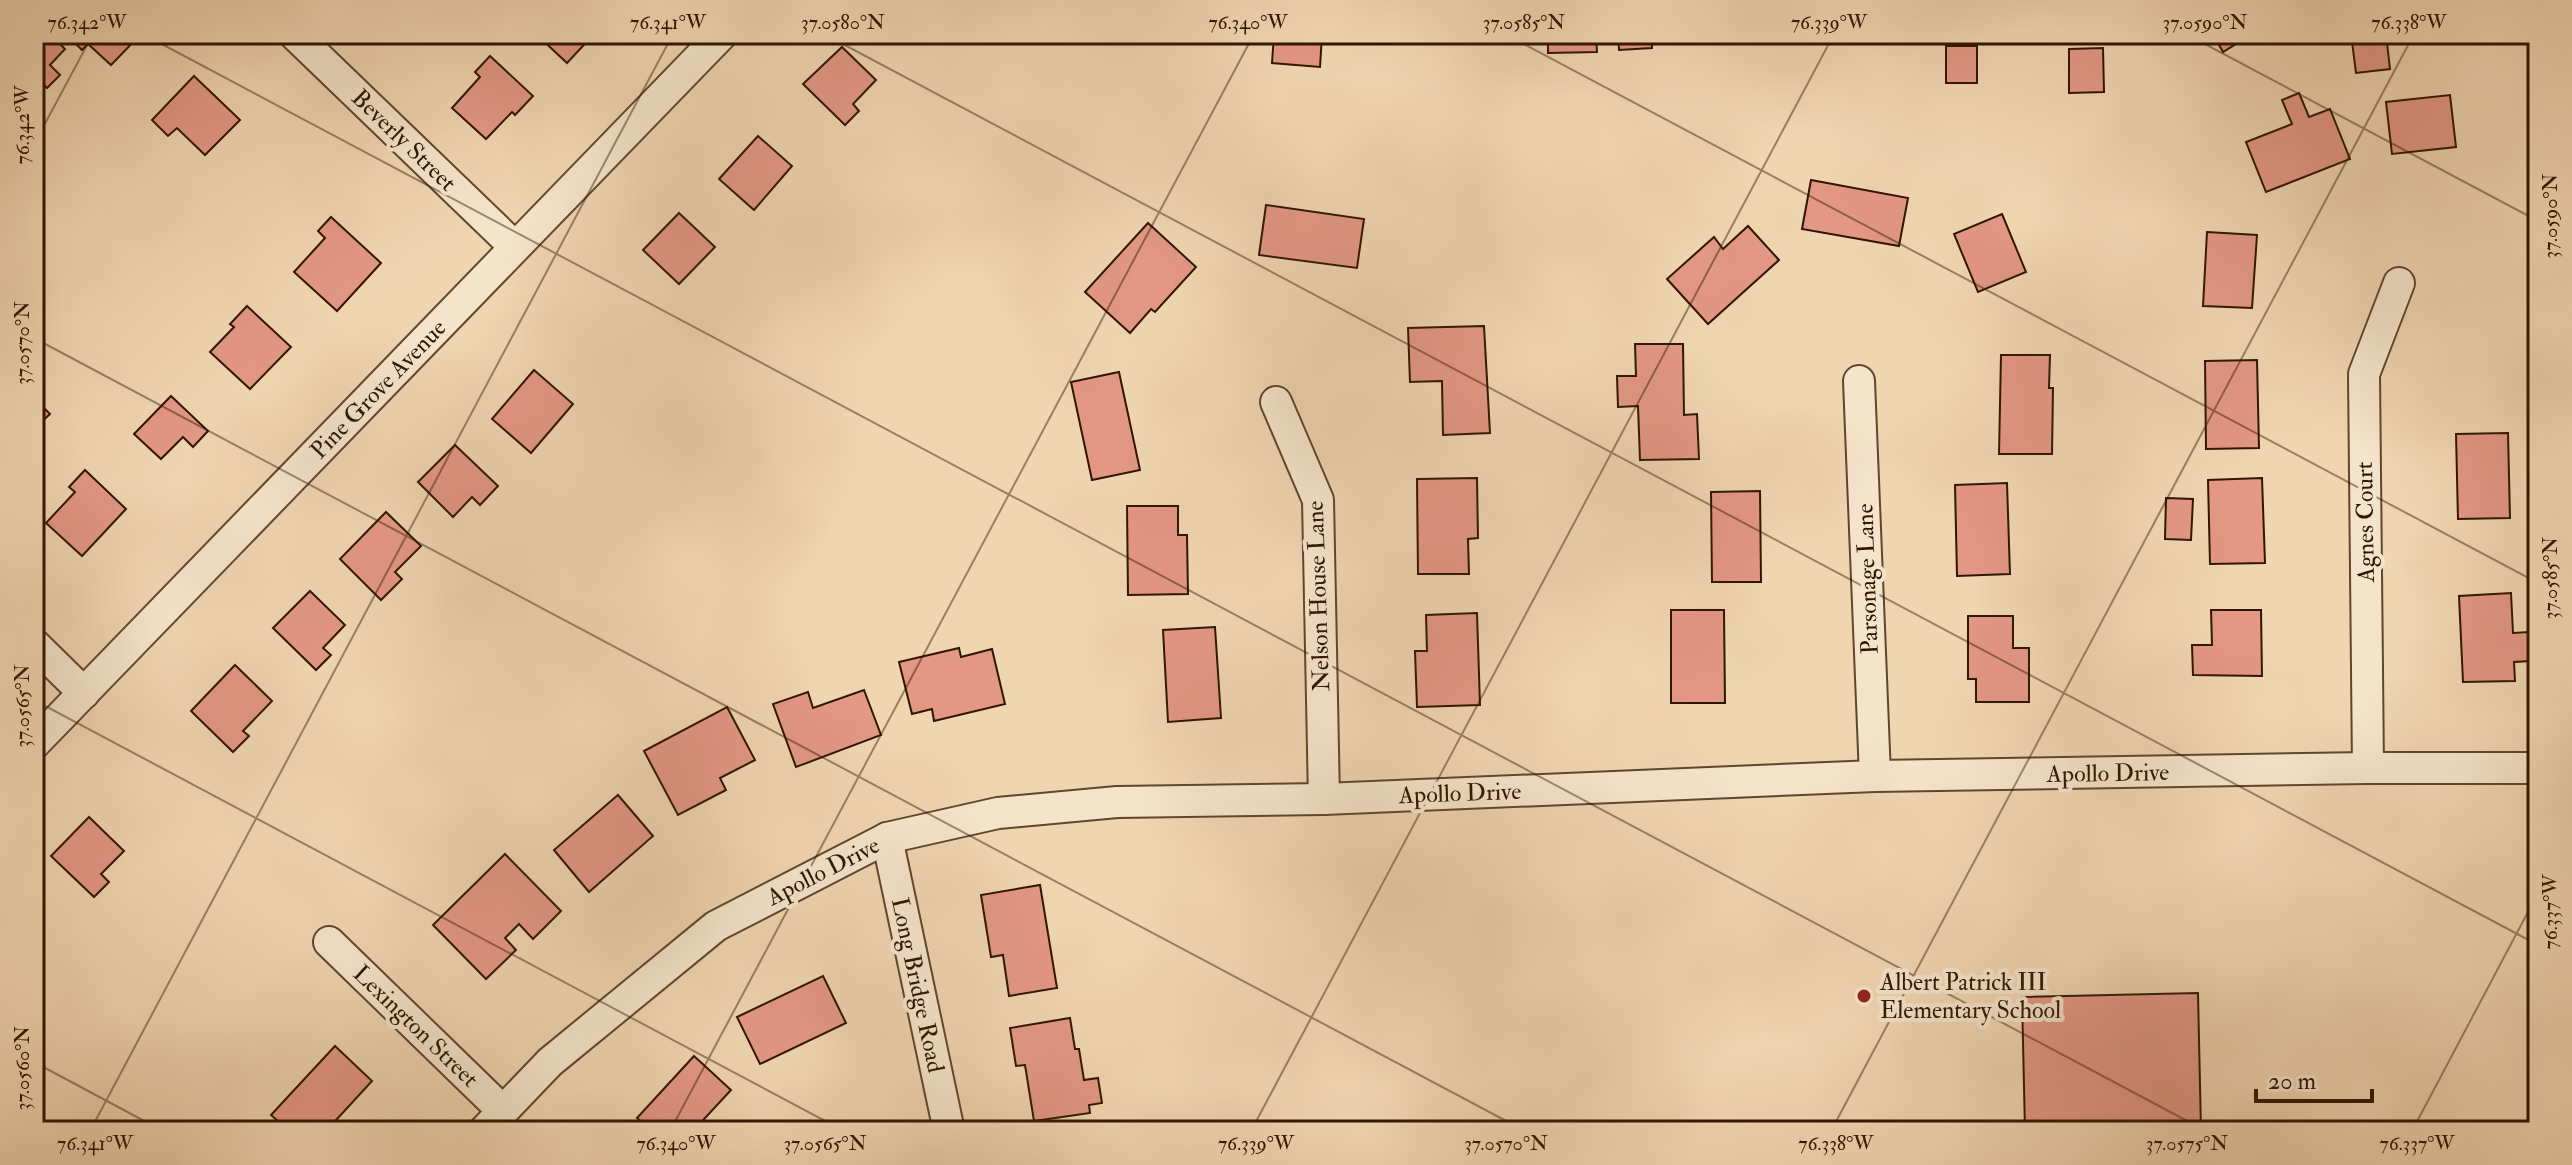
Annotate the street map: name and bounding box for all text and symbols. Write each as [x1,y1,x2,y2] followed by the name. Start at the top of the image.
[47,10,127,35] text: 76.342°W
[630,10,707,35] text: 76.341°W
[801,10,885,35] text: 37.0580°N
[1208,10,1288,35] text: 76.340°W
[1483,10,1565,35] text: 37.0585°N
[1791,10,1868,35] text: 76.339°W
[2163,10,2247,35] text: 37.0590°N
[2371,10,2447,35] text: 76.338°W
[345,83,463,198] street label: Beverly Street
[10,85,35,165] text: 76.342°W
[2538,174,2563,258] text: 37.0590°N
[10,301,35,385] text: 37.0570°N
[304,313,453,466] street label: Pine Grove Avenue
[2349,461,2382,584] street label: Agnes Court
[1300,500,1337,692] street label: Nelson House Lane
[1849,503,1886,655] street label: Parsonage Lane
[2538,537,2563,619] text: 37.0585°N
[10,664,35,748] text: 37.0565°N
[2045,757,2170,790] street label: Apollo Drive
[1397,776,1522,811] street label: Apollo Drive
[761,830,885,914] street label: Apollo Drive
[2538,874,2563,950] text: 76.337°W
[884,895,951,1076] street label: Long Bridge Road
[346,959,485,1094] street label: Lexington Street
[1879,967,2061,1026] place label: Albert Patrick III Elementary School
[1855,987,1873,1005] marker: Albert Patrick III Elementary School
[10,1026,35,1110] text: 37.0560°N
[2256,1053,2372,1103] scale bar
[2268,1066,2317,1097] text: 20 m
[57,1131,134,1156] text: 76.341°W
[636,1131,716,1156] text: 76.340°W
[783,1131,867,1156] text: 37.0565°N
[1218,1131,1295,1156] text: 76.339°W
[1464,1131,1548,1156] text: 37.0570°N
[1798,1131,1874,1156] text: 76.338°W
[2146,1131,2228,1156] text: 37.0575°N
[2379,1131,2455,1156] text: 76.337°W

